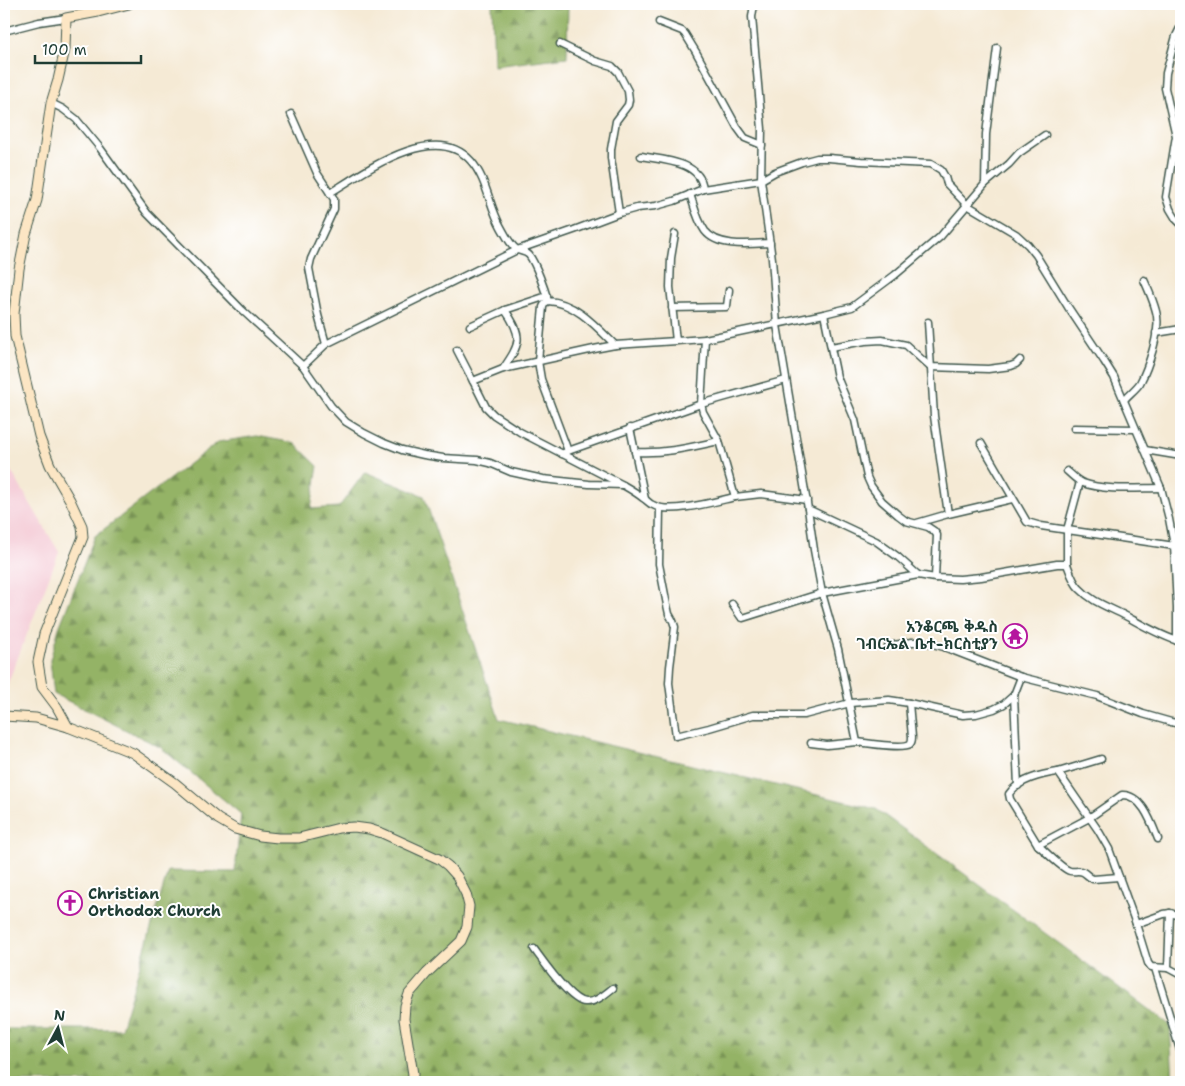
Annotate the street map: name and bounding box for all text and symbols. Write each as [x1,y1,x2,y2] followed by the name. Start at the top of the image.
[35,32,141,64] scale bar
[42,40,87,60] text: 100 m
[857,617,998,654] place label: አንቆርጫ ቅዱስ ገብርኤል ቤተ-ክርስቲያን
[1002,623,1028,649] temple icon: አንቆርጫ ቅዱስ ገብርኤል ቤተ-ክርስቲያን
[88,884,221,921] place label: Christian Orthodox Church
[57,890,83,916] church icon: Christian Orthodox Church
[32,1004,82,1054] north arrow
[53,1005,66,1025] text: N

